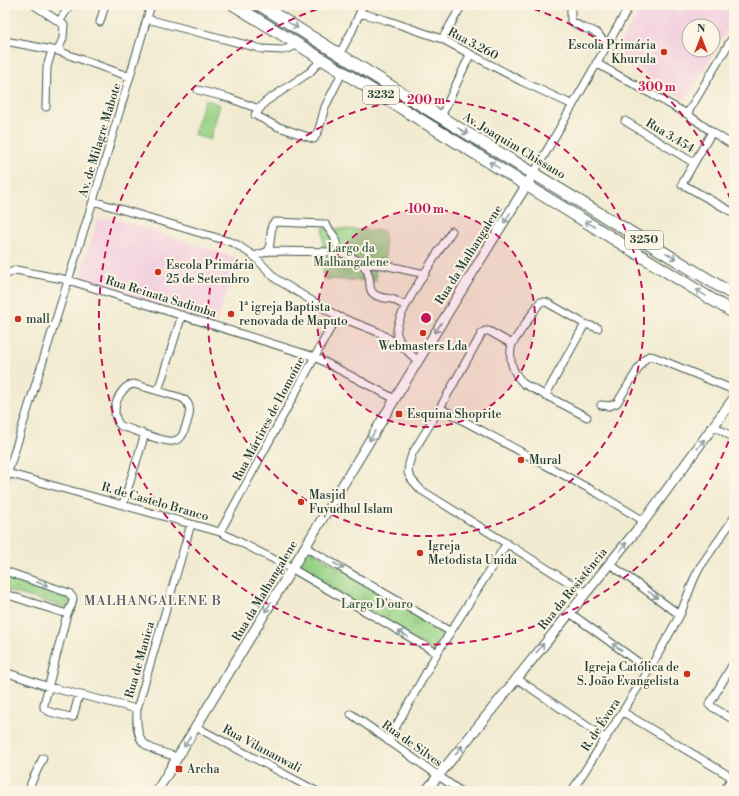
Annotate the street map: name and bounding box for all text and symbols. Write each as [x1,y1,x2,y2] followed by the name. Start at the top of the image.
[681,18,721,58] north arrow
[287,22,299,30] one-way arrow
[697,22,706,36] text: N
[445,24,501,64] street label: Rua 3.260
[568,38,657,67] place label: Escola Primária Khurula
[659,47,669,57] marker: Escola Primária Khurula
[638,80,676,95] text: 300 m
[75,81,124,200] street label: Av. de Milagre Mabote
[363,86,399,104] road number: 3232
[407,93,445,108] text: 200 m
[459,109,568,183] street label: Av. Joaquim Chissano
[643,116,697,156] street label: Rua 3.454
[457,127,469,135] one-way arrow
[488,160,500,168] one-way arrow
[408,202,444,217] text: 100 m
[432,202,506,308] street label: Rua da Malhangalene
[502,212,510,224] one-way arrow
[584,220,596,228] one-way arrow
[625,231,663,249] road number: 3250
[313,241,389,270] park label: Largo da Malhangalene
[665,253,677,261] one-way arrow
[166,258,255,287] place label: Escola Primária 25 de Setembro
[153,267,163,277] marker: Escola Primária 25 de Setembro
[104,273,219,321] street label: Rua Reinata Sadimba
[696,289,707,297] one-way arrow
[239,300,348,329] place label: 1ª igreja Baptista renovada de Maputo
[226,309,236,319] marker: 1ª igreja Baptista renovada de Maputo
[419,311,433,325] centre of rings
[26,312,50,327] place label: mall
[13,314,23,324] marker: mall
[433,322,441,334] one-way arrow
[418,328,428,338] marker: Webmasters Lda
[378,339,468,354] place label: Webmasters Lda
[230,354,308,484] street label: Rua Mártires de Homoíne
[407,407,502,422] place label: Esquina Shoprite
[394,409,404,419] marker: Esquina Shoprite
[368,430,376,442] one-way arrow
[697,438,705,449] one-way arrow
[529,453,562,468] place label: Mural
[516,455,526,465] marker: Mural
[100,479,211,525] street label: R. de Castelo Branco
[309,488,394,517] place label: Masjid Fuyudhul Islam
[296,497,306,507] marker: Masjid Fuyudhul Islam
[229,538,301,644] street label: Rua da Malhangalene
[428,539,518,568] place label: Igreja Metodista Unida
[618,542,627,553] one-way arrow
[535,544,611,633] street label: Rua da Resistência
[415,548,425,558] marker: Igreja Metodista Unida
[333,563,345,571] one-way arrow
[36,580,48,588] one-way arrow
[647,591,658,599] one-way arrow
[84,593,222,609] district label: MALHANGALENE B
[341,597,413,612] park label: Largo D'ouro
[264,601,272,613] one-way arrow
[122,619,158,700] street label: Rua de Manica
[398,629,410,637] one-way arrow
[536,643,545,654] one-way arrow
[612,643,623,651] one-way arrow
[577,660,680,689] place label: Igreja Católica de S. João Evangelista
[682,669,692,679] marker: Igreja Católica de S. João Evangelista
[577,694,624,754] street label: R. de Évora
[379,718,445,770] street label: Rua de Silves
[220,722,304,776] street label: Rua Vilananwali
[182,736,190,748] one-way arrow
[455,744,463,755] one-way arrow
[186,762,220,777] place label: Archa
[174,764,184,774] marker: Archa

